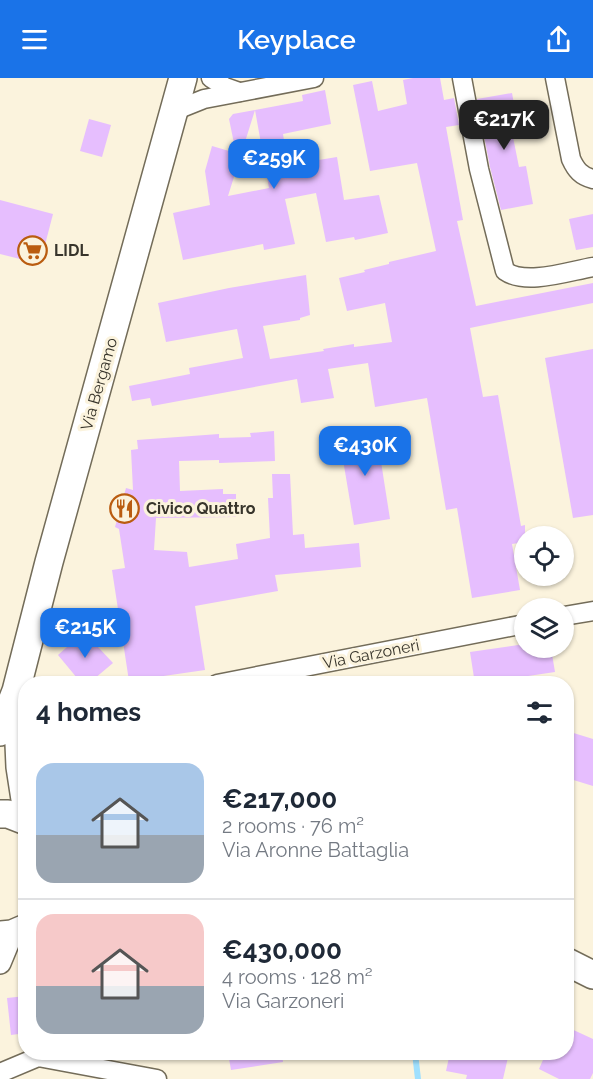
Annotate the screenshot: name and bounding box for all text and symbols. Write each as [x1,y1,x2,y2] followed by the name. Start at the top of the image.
[18,23,51,56] icon: menu
[542,23,575,56] icon: share
[237,24,356,55] text: Keyplace
[462,100,546,151] pin: €217K
[473,107,535,131] text: €217K
[232,139,316,190] pin: €259K
[242,146,306,170] text: €259K
[17,234,49,266] supermarket icon: LIDL
[54,241,89,260] place label: LIDL
[77,336,121,432] street label: Via Bergamo
[323,426,407,477] pin: €430K
[333,433,397,457] text: €430K
[109,492,141,524] restaurant icon: Civico Quattro
[146,499,256,518] place label: Civico Quattro
[514,526,574,658] map controls
[514,526,574,586] button: locate
[514,598,574,658] button: layers
[43,608,127,659] pin: €215K
[54,615,116,639] text: €215K
[321,635,421,673] street label: Via Garzoneri
[523,696,556,729] icon: filters
[36,697,141,727] text: 4 homes
[222,784,337,814] text: €217,000
[84,787,156,859] icon: home
[222,814,364,838] text: 2 rooms · 76 m²
[222,838,409,862] text: Via Aronne Battaglia
[222,935,342,965] text: €430,000
[84,938,156,1010] icon: home
[222,965,373,989] text: 4 rooms · 128 m²
[222,989,344,1013] text: Via Garzoneri

